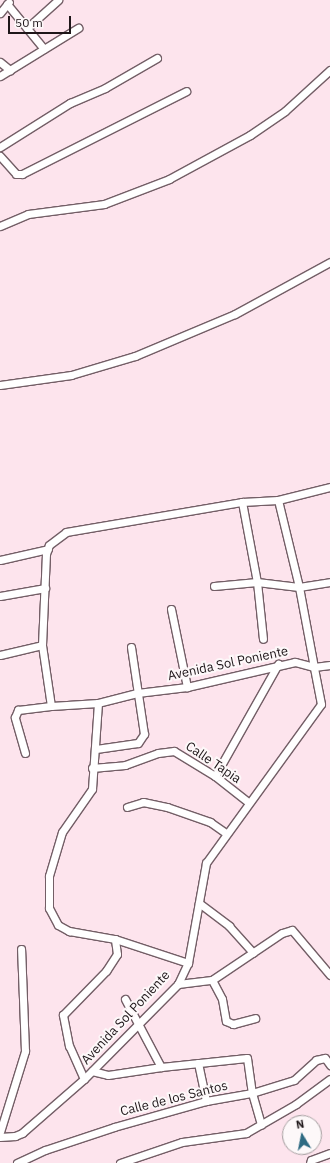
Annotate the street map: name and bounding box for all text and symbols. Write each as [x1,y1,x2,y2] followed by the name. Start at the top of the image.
[10,8,73,34] scale bar
[15,15,43,30] text: 50 m
[166,644,290,684] street label: Avenida Sol Poniente
[182,739,244,787] street label: Calle Tapia
[78,968,174,1068] street label: Avenida Sol Poniente
[119,1078,229,1120] street label: Calle de los Santos
[282,1115,322,1155] north arrow
[295,1117,305,1132] text: N

